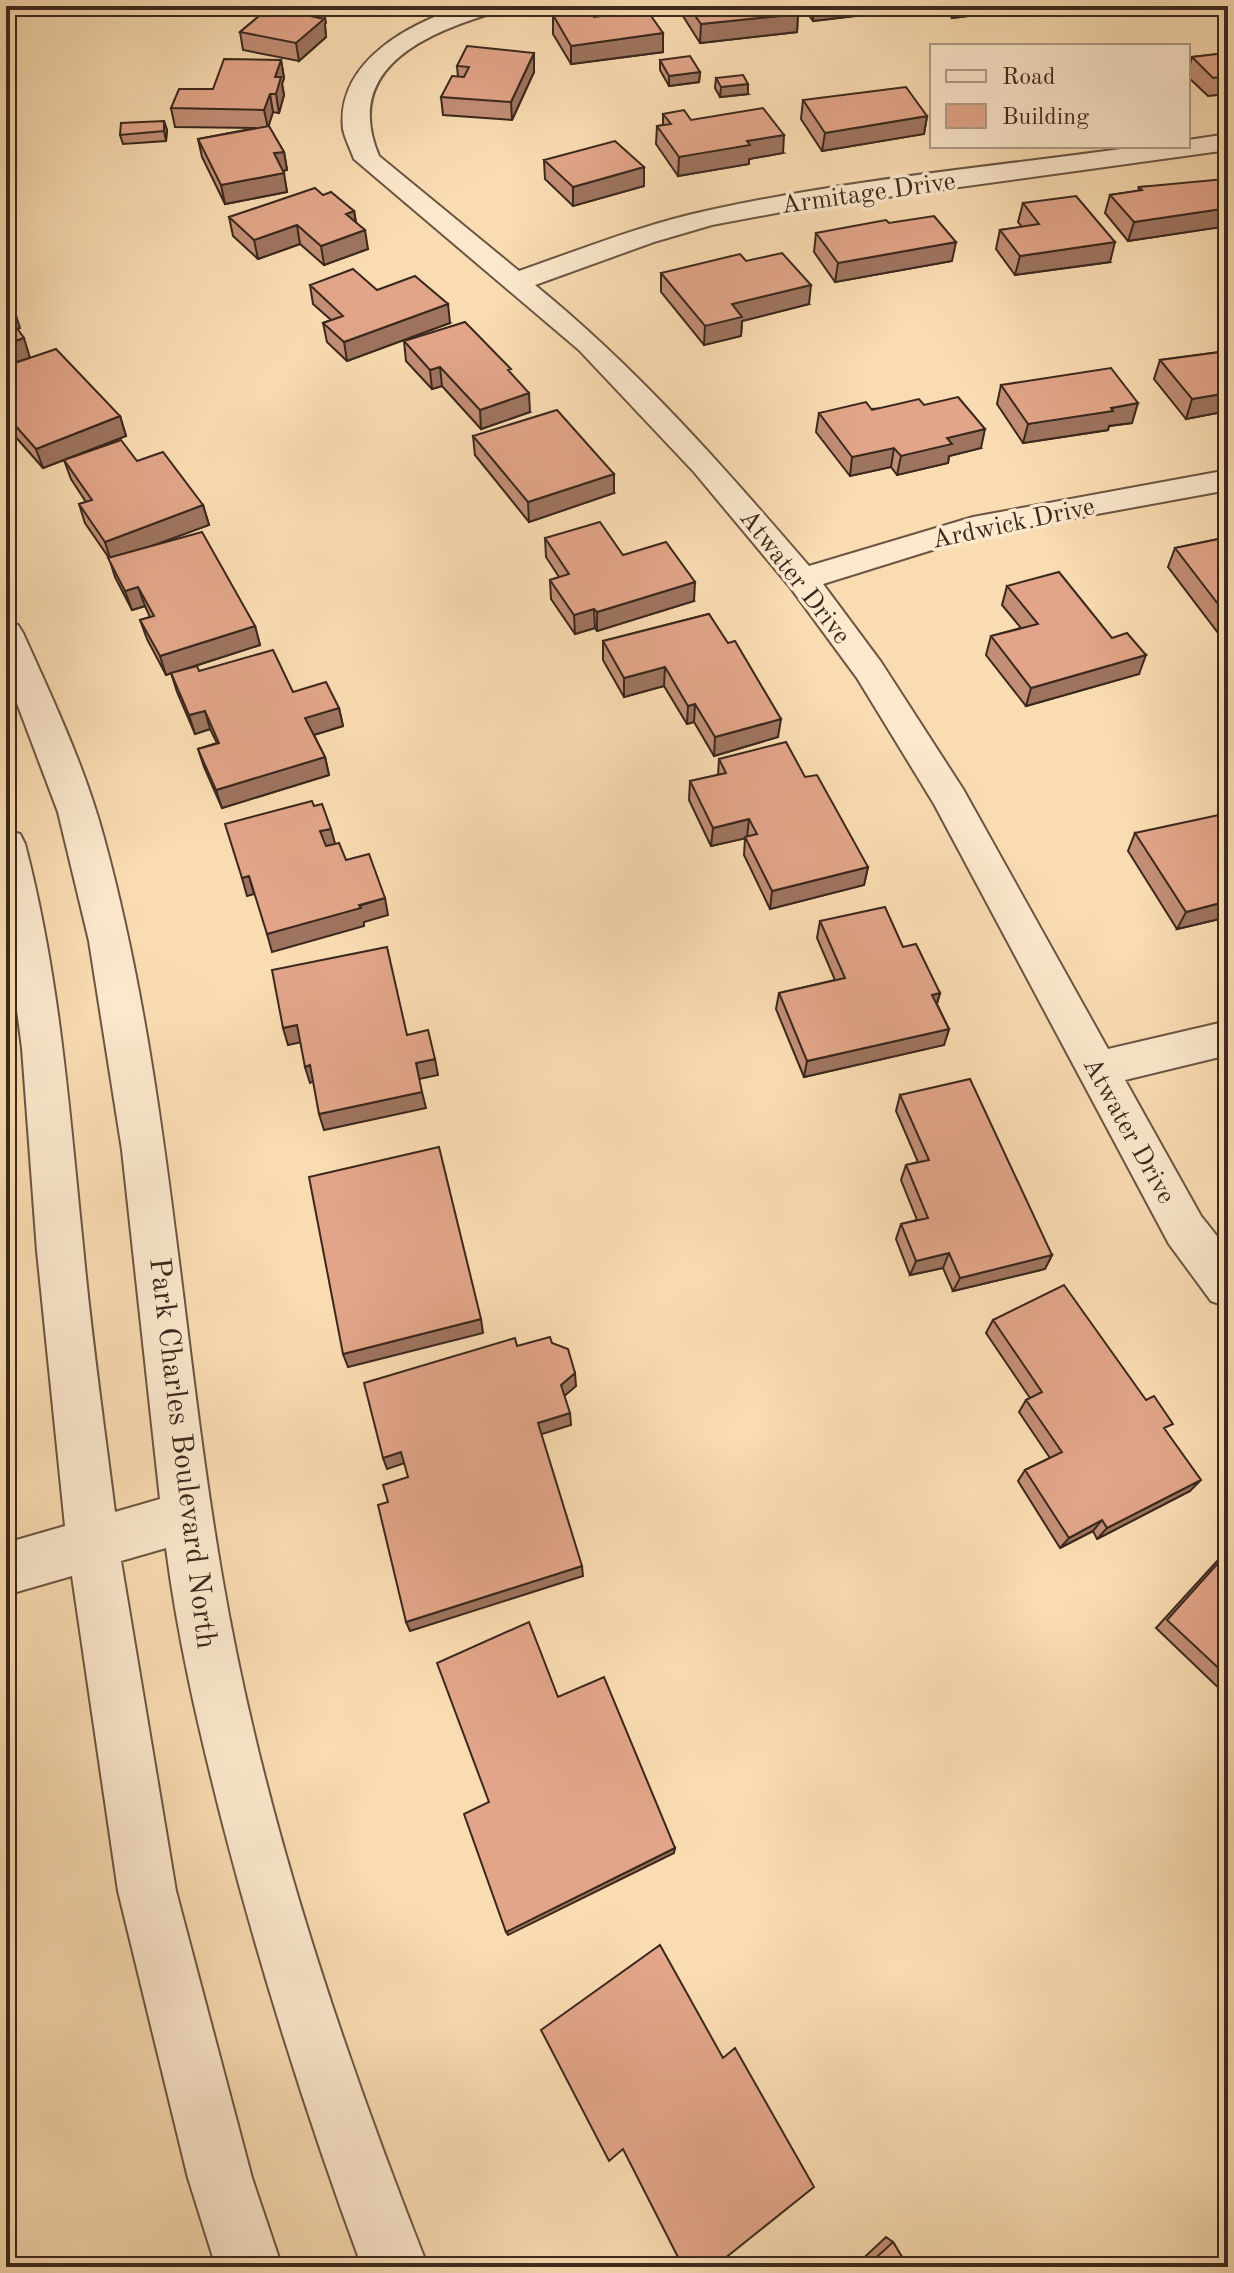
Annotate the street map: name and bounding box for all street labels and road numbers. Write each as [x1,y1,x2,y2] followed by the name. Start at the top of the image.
[779,169,957,219] street label: Armitage Drive
[930,494,1097,554] street label: Ardwick Drive
[734,505,855,649] street label: Atwater Drive
[1077,1054,1179,1208] street label: Atwater Drive
[143,1256,221,1650] street label: Park Charles Boulevard North

